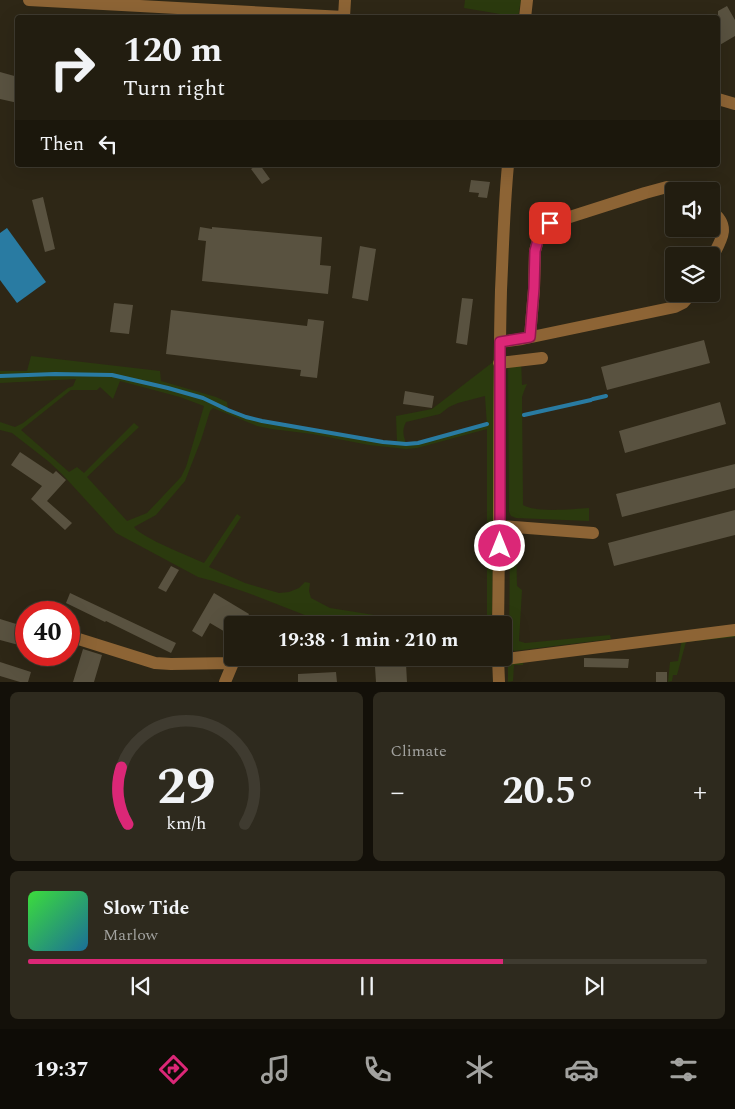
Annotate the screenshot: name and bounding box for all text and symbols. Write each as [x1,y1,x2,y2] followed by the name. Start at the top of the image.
[123,24,222,77] text: 120 m
[40,35,105,100] icon: right
[123,72,225,105] text: Turn right
[40,130,84,159] text: Then
[94,130,122,158] icon: left
[665,182,720,302] map controls
[665,182,720,237] button: sound
[529,202,571,244] pin
[536,209,564,237] icon: arrive
[665,247,720,302] button: layers
[473,519,525,571] position arrow
[15,601,80,666] speed limit sign: 40
[278,626,458,655] text: 19:38 · 1 min · 210 m
[391,739,447,763] text: Climate
[157,748,215,827] text: 29
[502,763,595,821] text: 20.5°
[391,771,405,814] text: −
[693,771,707,814] text: +
[166,810,206,837] text: km/h
[103,894,189,923] text: Slow Tide
[103,923,158,947] text: Marlow
[127,972,155,1000] icon: previous
[353,972,381,1000] icon: pause
[580,972,608,1000] icon: next
[156,1052,191,1087] icon: directions
[258,1052,293,1087] icon: music
[360,1052,395,1087] icon: phone
[462,1052,497,1087] icon: climate
[564,1052,599,1087] icon: car
[666,1052,701,1087] icon: filters
[34,1053,89,1086] text: 19:37

